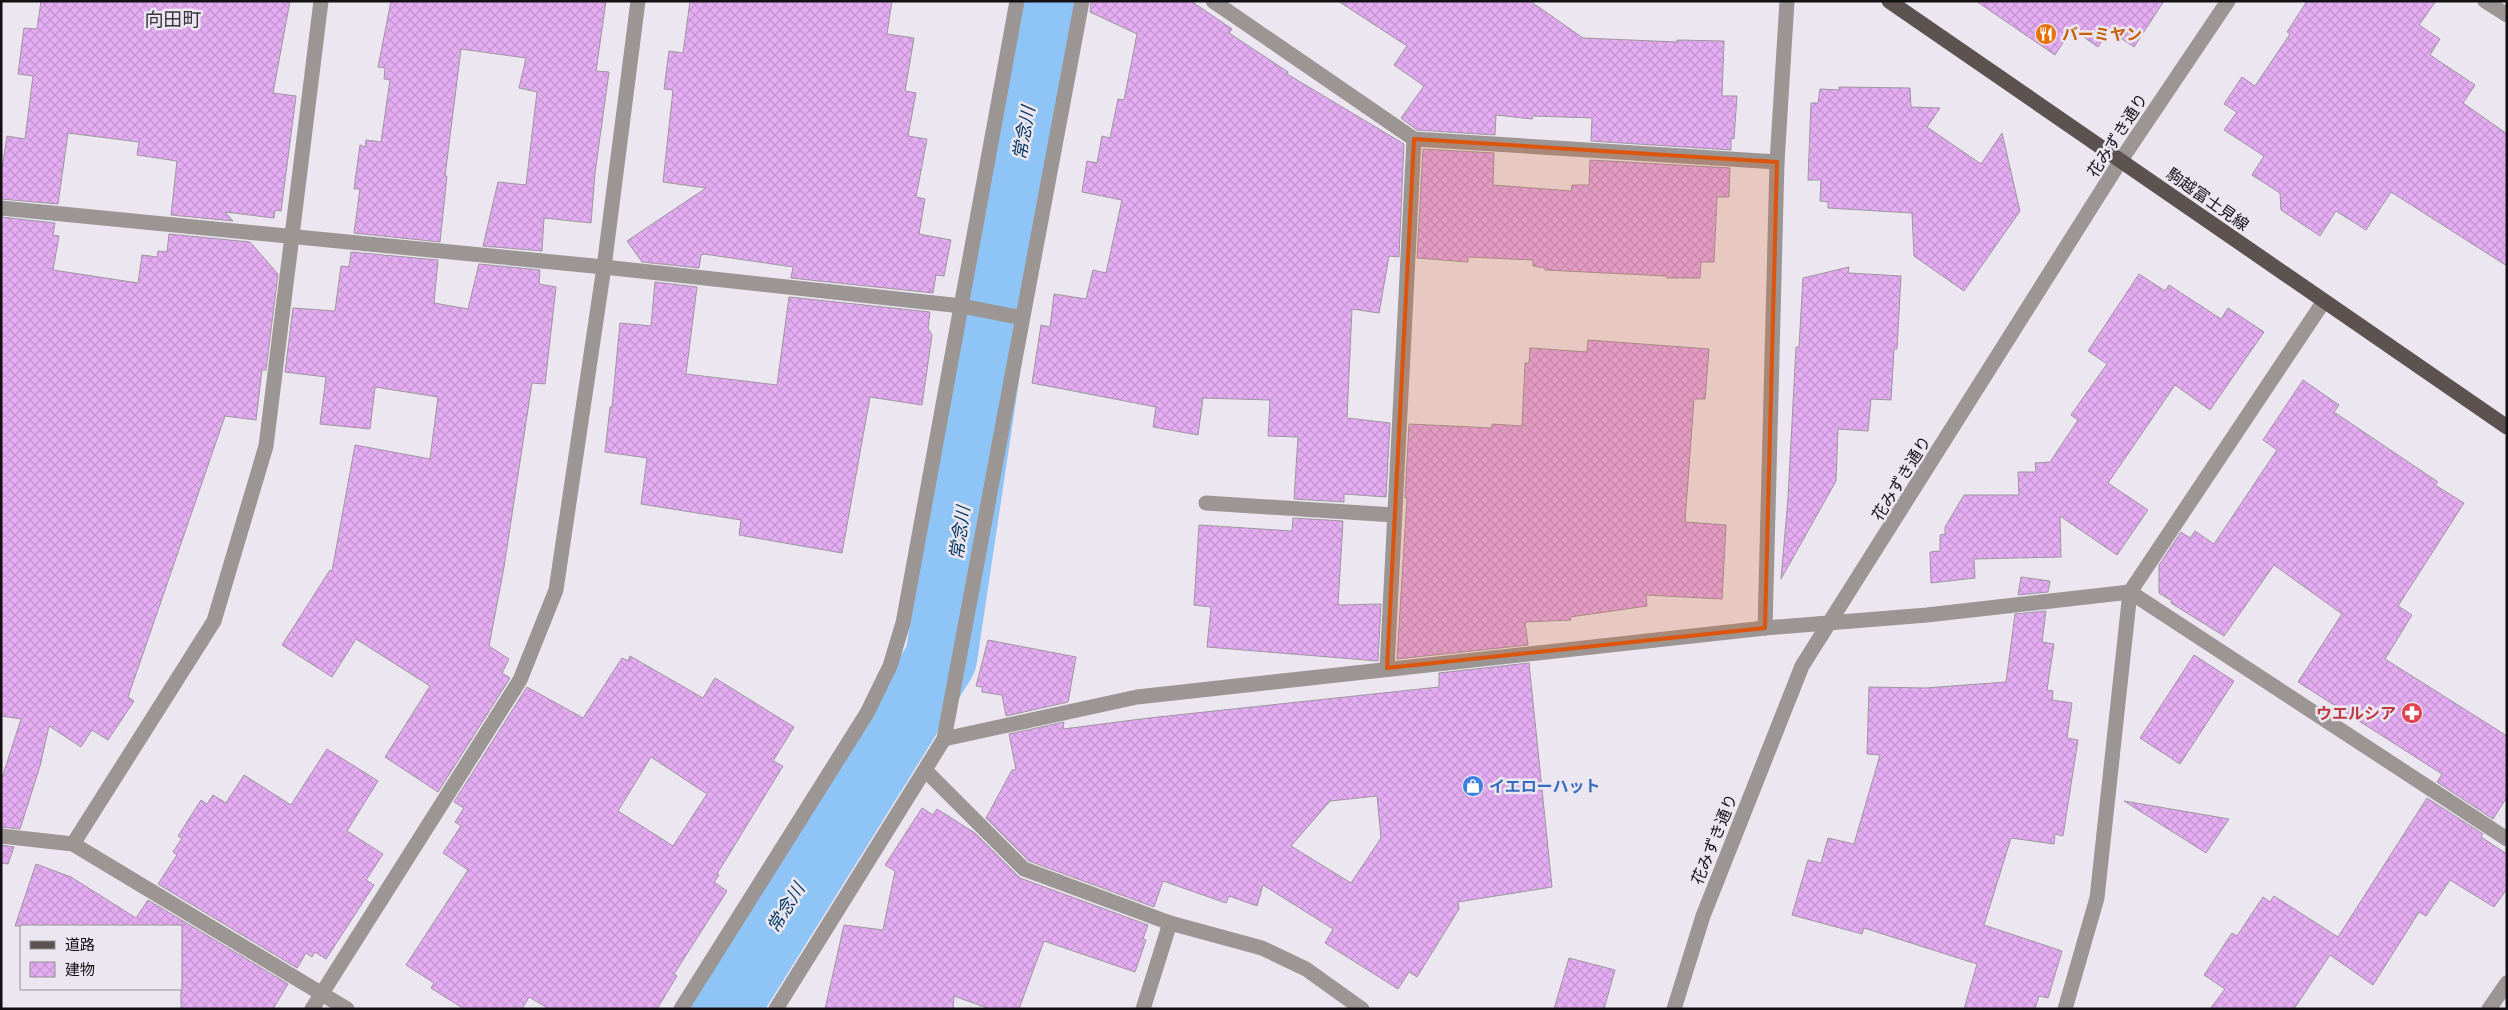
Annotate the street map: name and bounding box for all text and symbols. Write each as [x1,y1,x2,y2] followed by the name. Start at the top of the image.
[144,6,202,32] district label: 向田町
[2034,22,2058,46] restaurant icon: バーミヤン
[2062,23,2142,45] place label: バーミヤン
[2082,89,2152,181] street label: 花みずき通り
[1007,102,1040,161] water label: 常念川
[2162,162,2254,236] street label: 駒越富士見線
[1866,431,1936,525] street label: 花みずき通り
[943,502,975,561] water label: 常念川
[2400,701,2424,725] pharmacy icon: ウエルシア
[2316,702,2396,724] place label: ウエルシア
[1461,774,1485,798] shop icon: イエローハット
[1489,775,1601,797] place label: イエローハット
[1686,790,1742,888] street label: 花みずき通り
[761,877,811,937] water label: 常念川
[20,925,182,990] legend
[65,934,95,954] text: 道路
[65,959,95,979] text: 建物

